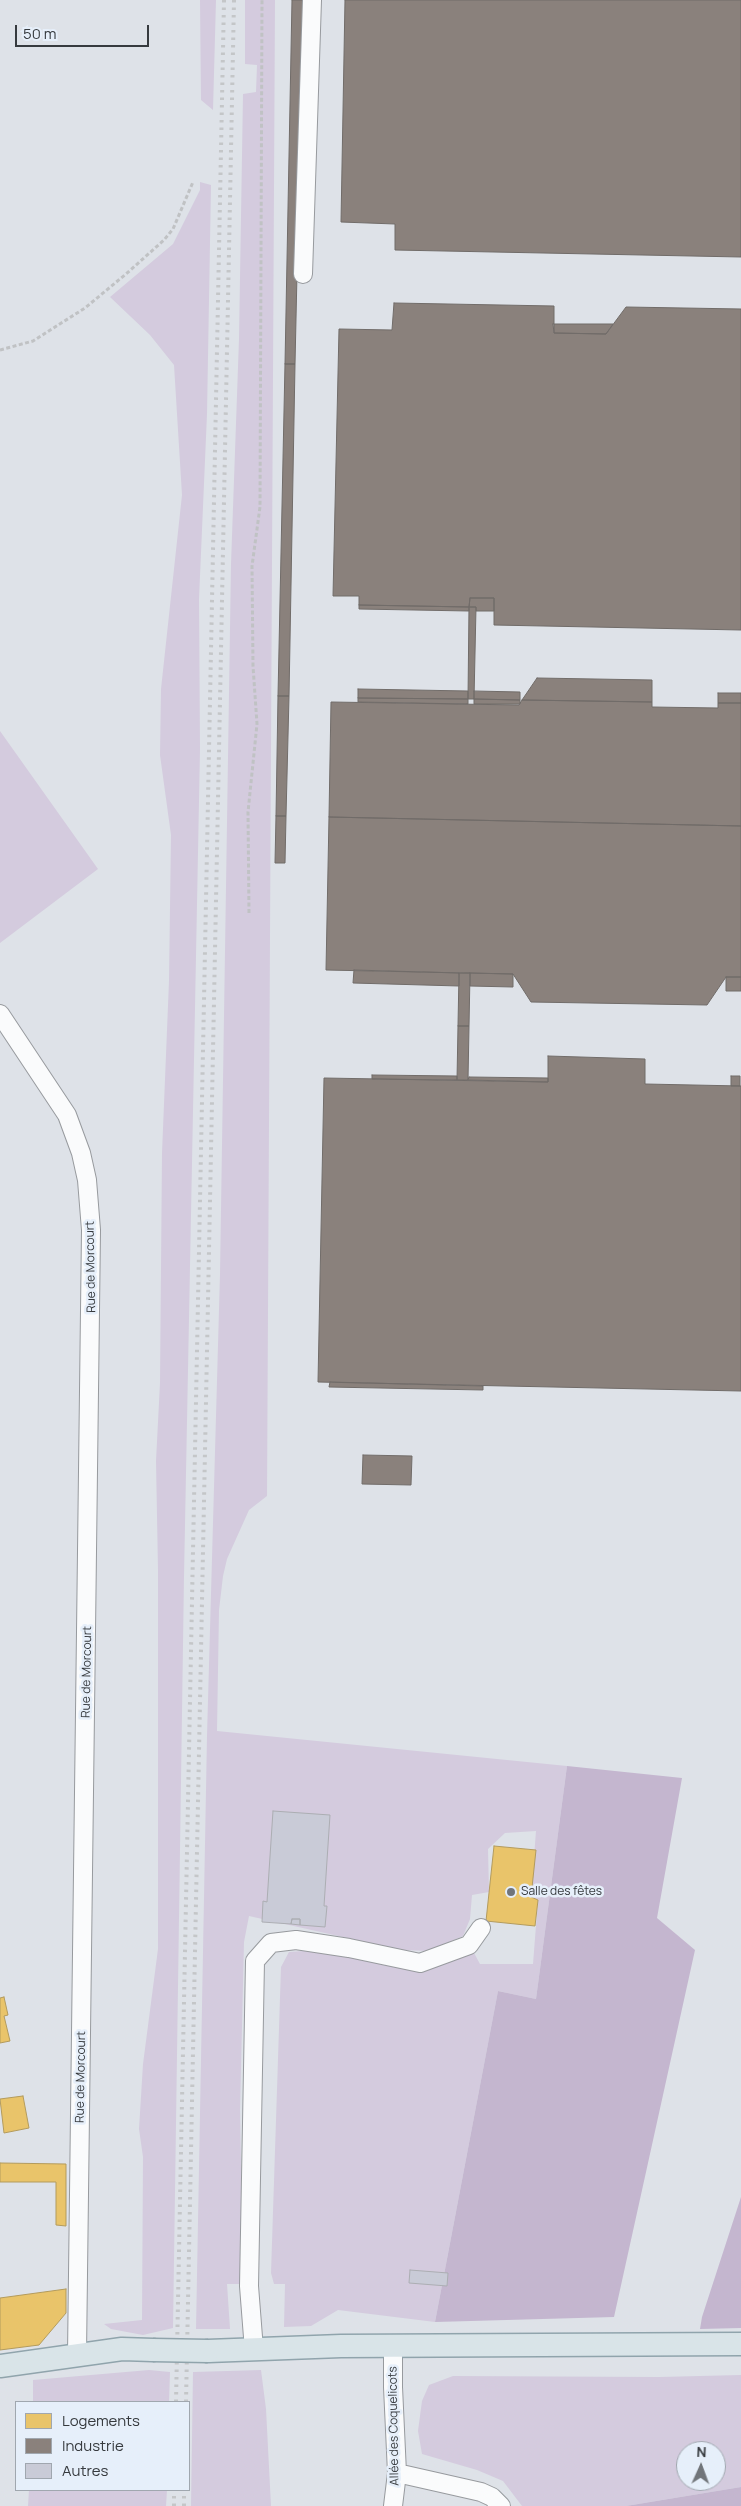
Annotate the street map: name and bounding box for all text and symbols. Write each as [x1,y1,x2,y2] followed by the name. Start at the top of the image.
[18,15,151,47] scale bar
[23,23,57,44] text: 50 m
[83,1221,99,1313] street label: Rue de Morcourt
[79,1626,95,1718] street label: Rue de Morcourt
[521,1885,602,1899] place label: Salle des fêtes
[505,1886,517,1898] marker: Salle des fêtes
[73,2031,89,2123] street label: Rue de Morcourt
[386,2366,402,2486] street label: Allée des Coquelicots
[15,2401,190,2491] legend
[62,2410,140,2431] text: Logements
[62,2435,124,2456] text: Industrie
[676,2441,726,2491] north arrow
[696,2442,707,2461] text: N
[62,2460,108,2481] text: Autres

